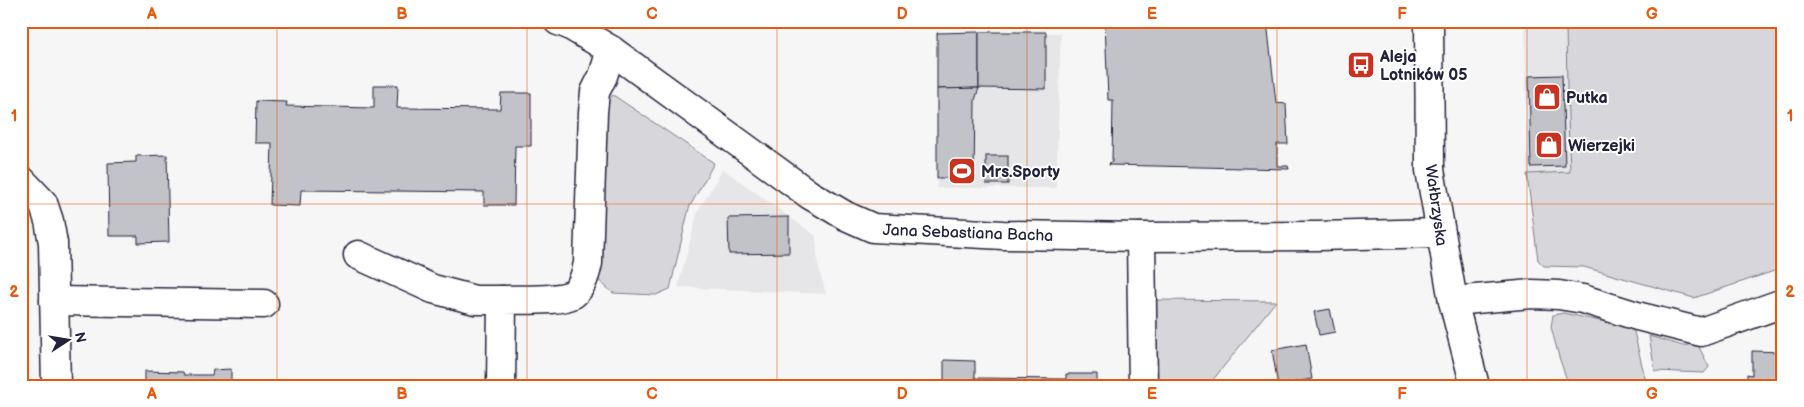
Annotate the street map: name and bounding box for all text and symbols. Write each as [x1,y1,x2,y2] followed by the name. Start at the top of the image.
[146,5,157,24] text: A
[396,5,408,24] text: B
[646,5,658,24] text: C
[896,5,908,24] text: D
[1147,5,1157,24] text: E
[1397,5,1407,24] text: F
[1646,5,1658,24] text: G
[1379,48,1467,85] place label: Aleja Lotników 05
[1346,50,1376,80] bus stop icon: Aleja Lotników 05
[1532,82,1562,112] shop icon: Putka
[1566,89,1608,108] place label: Putka
[11,107,17,126] text: 1
[1787,107,1793,126] text: 1
[1534,130,1564,160] shop icon: Wierzejki
[1568,137,1635,156] place label: Wierzejki
[947,156,977,186] sports icon: Mrs.Sporty
[981,163,1061,182] place label: Mrs.Sporty
[1420,163,1451,247] street label: Wałbrzyska
[882,221,1054,246] street label: Jana Sebastiana Bacha
[9,283,19,302] text: 2
[1785,283,1795,302] text: 2
[42,314,92,364] north arrow
[71,330,90,344] text: N
[146,385,157,404] text: A
[396,385,408,404] text: B
[646,385,658,404] text: C
[896,385,908,404] text: D
[1147,385,1157,404] text: E
[1397,385,1407,404] text: F
[1646,385,1658,404] text: G

